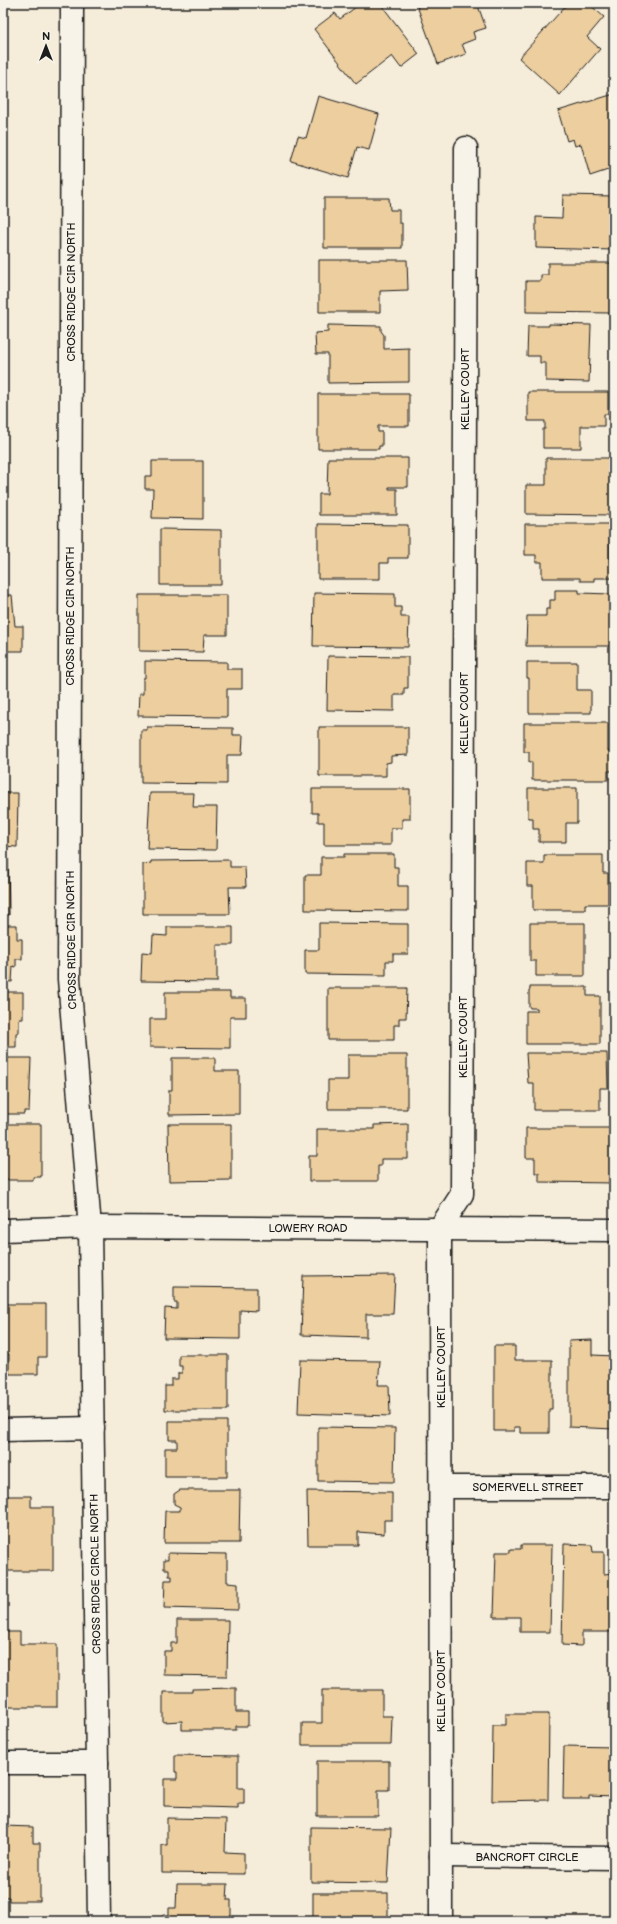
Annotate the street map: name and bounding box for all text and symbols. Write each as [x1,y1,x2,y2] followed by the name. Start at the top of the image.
[26,26,66,66] north arrow
[42,30,50,43] text: N
[65,222,78,362] street label: CROSS RIDGE CIR NORTH
[459,347,472,430] street label: KELLEY COURT
[64,546,77,686] street label: CROSS RIDGE CIR NORTH
[458,671,471,754] street label: KELLEY COURT
[64,870,79,1010] street label: CROSS RIDGE CIR NORTH
[457,995,470,1078] street label: KELLEY COURT
[268,1222,348,1235] street label: LOWERY ROAD
[435,1325,448,1408] street label: KELLEY COURT
[473,1481,584,1494] street label: SOMERVELL STREET
[88,1494,103,1654] street label: CROSS RIDGE CIRCLE NORTH
[435,1649,448,1732] street label: KELLEY COURT
[475,1851,579,1864] street label: BANCROFT CIRCLE

